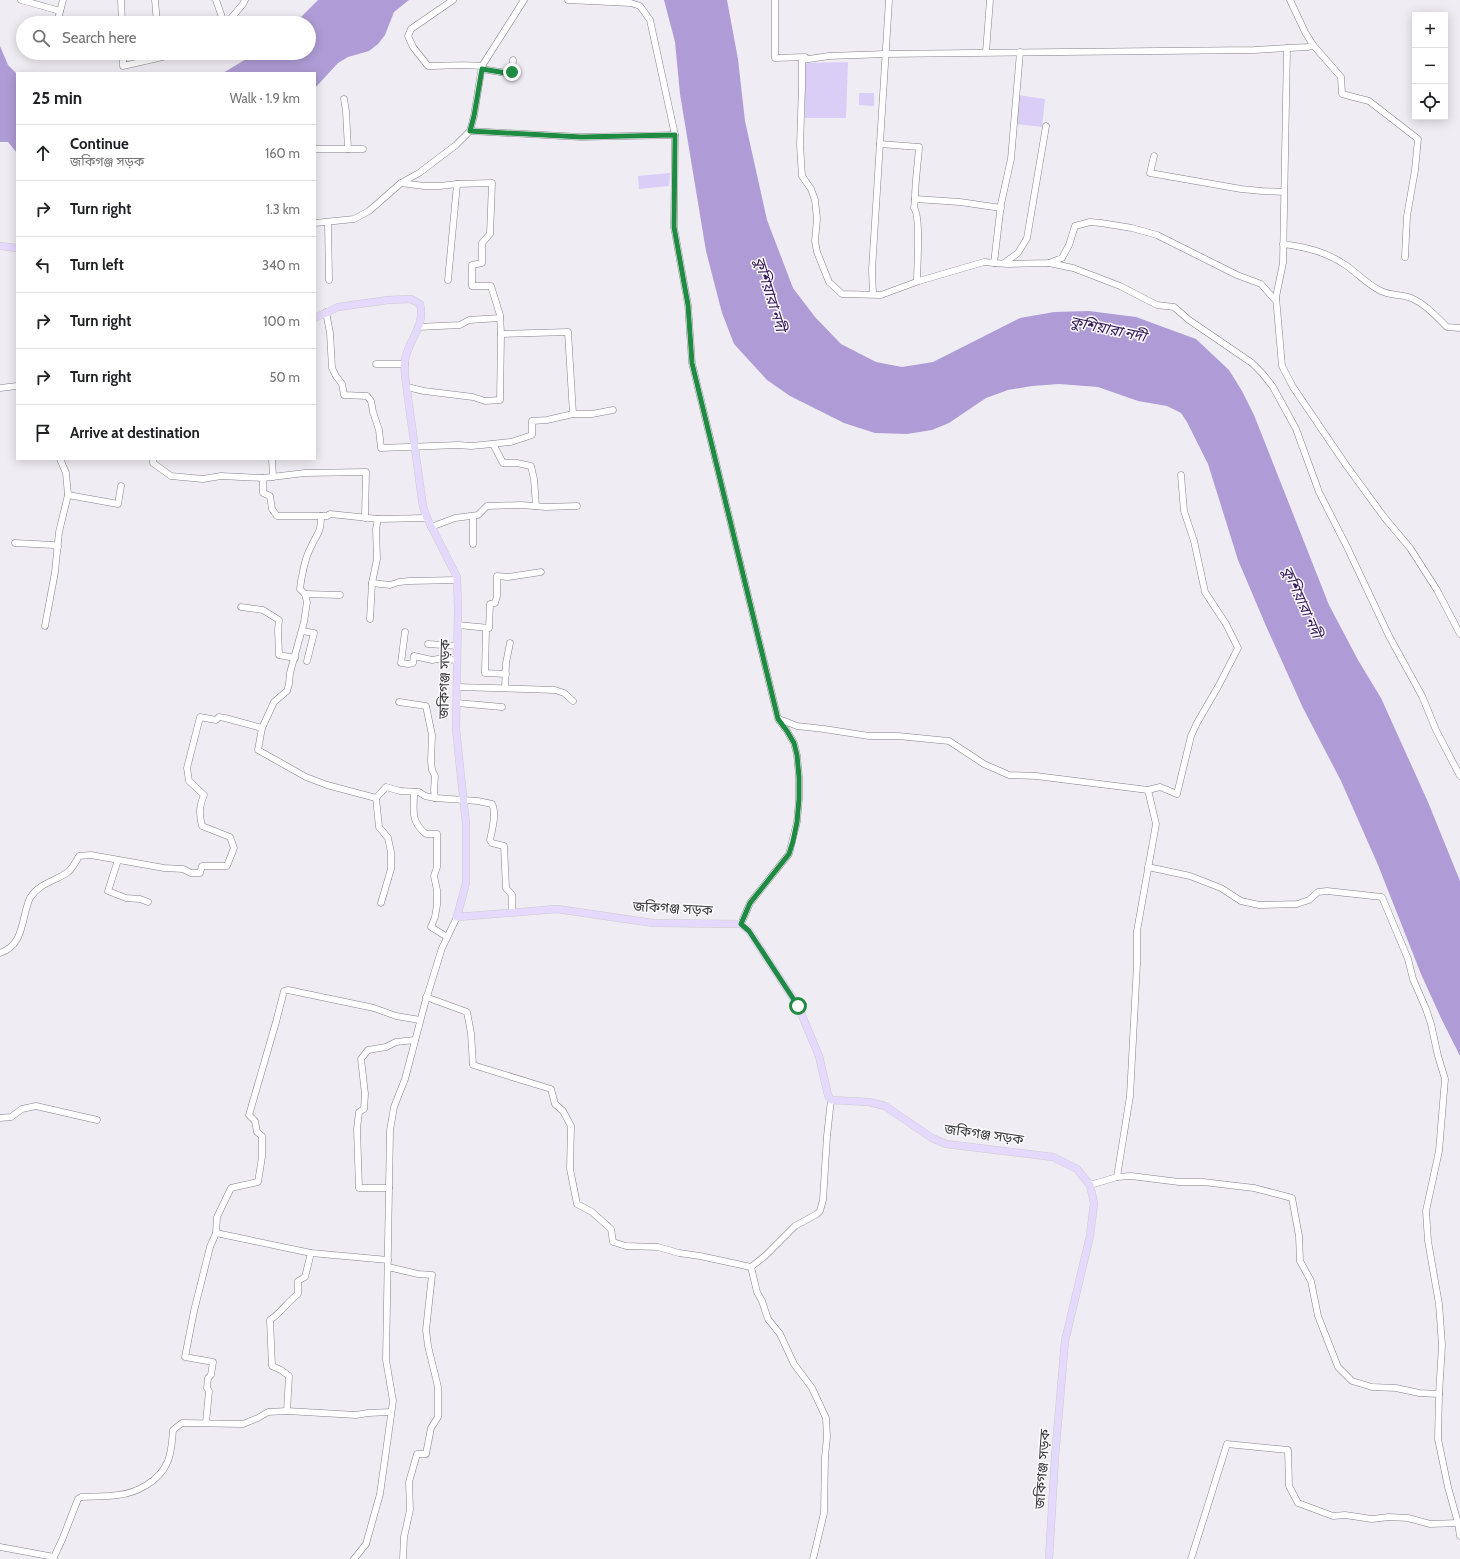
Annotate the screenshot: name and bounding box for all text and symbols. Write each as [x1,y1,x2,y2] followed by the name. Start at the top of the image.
[1412,12,1448,120] map controls
[1412,12,1448,48] button: +
[16,16,316,60] search box
[30,27,52,49] icon: search
[62,29,137,47] text: Search here
[1412,48,1448,84] button: −
[503,63,521,81] route end
[1412,84,1448,120] button: locate
[32,88,82,108] text: 25 min
[230,90,300,106] text: Walk · 1.9 km
[70,135,129,153] text: Continue
[32,142,54,164] icon: ahead
[265,145,300,161] text: 160 m
[70,153,144,169] text: জকিগঞ্জ সড়ক
[32,198,54,220] icon: right
[70,200,131,218] text: Turn right
[266,201,300,217] text: 1.3 km
[32,254,54,276] icon: left
[750,255,791,336] water label: কুশিয়ারা নদী
[70,256,124,274] text: Turn left
[262,257,300,273] text: 340 m
[32,310,54,332] icon: right
[70,312,131,330] text: Turn right
[1068,312,1150,346] water label: কুশিয়ারা নদী
[263,313,300,329] text: 100 m
[32,366,54,388] icon: right
[70,368,131,386] text: Turn right
[270,369,300,385] text: 50 m
[32,422,54,444] icon: arrive
[70,424,200,442] text: Arrive at destination
[1278,563,1327,644] water label: কুশিয়ারা নদী
[434,638,454,720] street label: জকিগঞ্জ সড়ক
[632,897,714,919] street label: জকিগঞ্জ সড়ক
[789,997,807,1015] route start
[942,1119,1026,1149] street label: জকিগঞ্জ সড়ক
[1030,1428,1054,1511] street label: জকিগঞ্জ সড়ক

